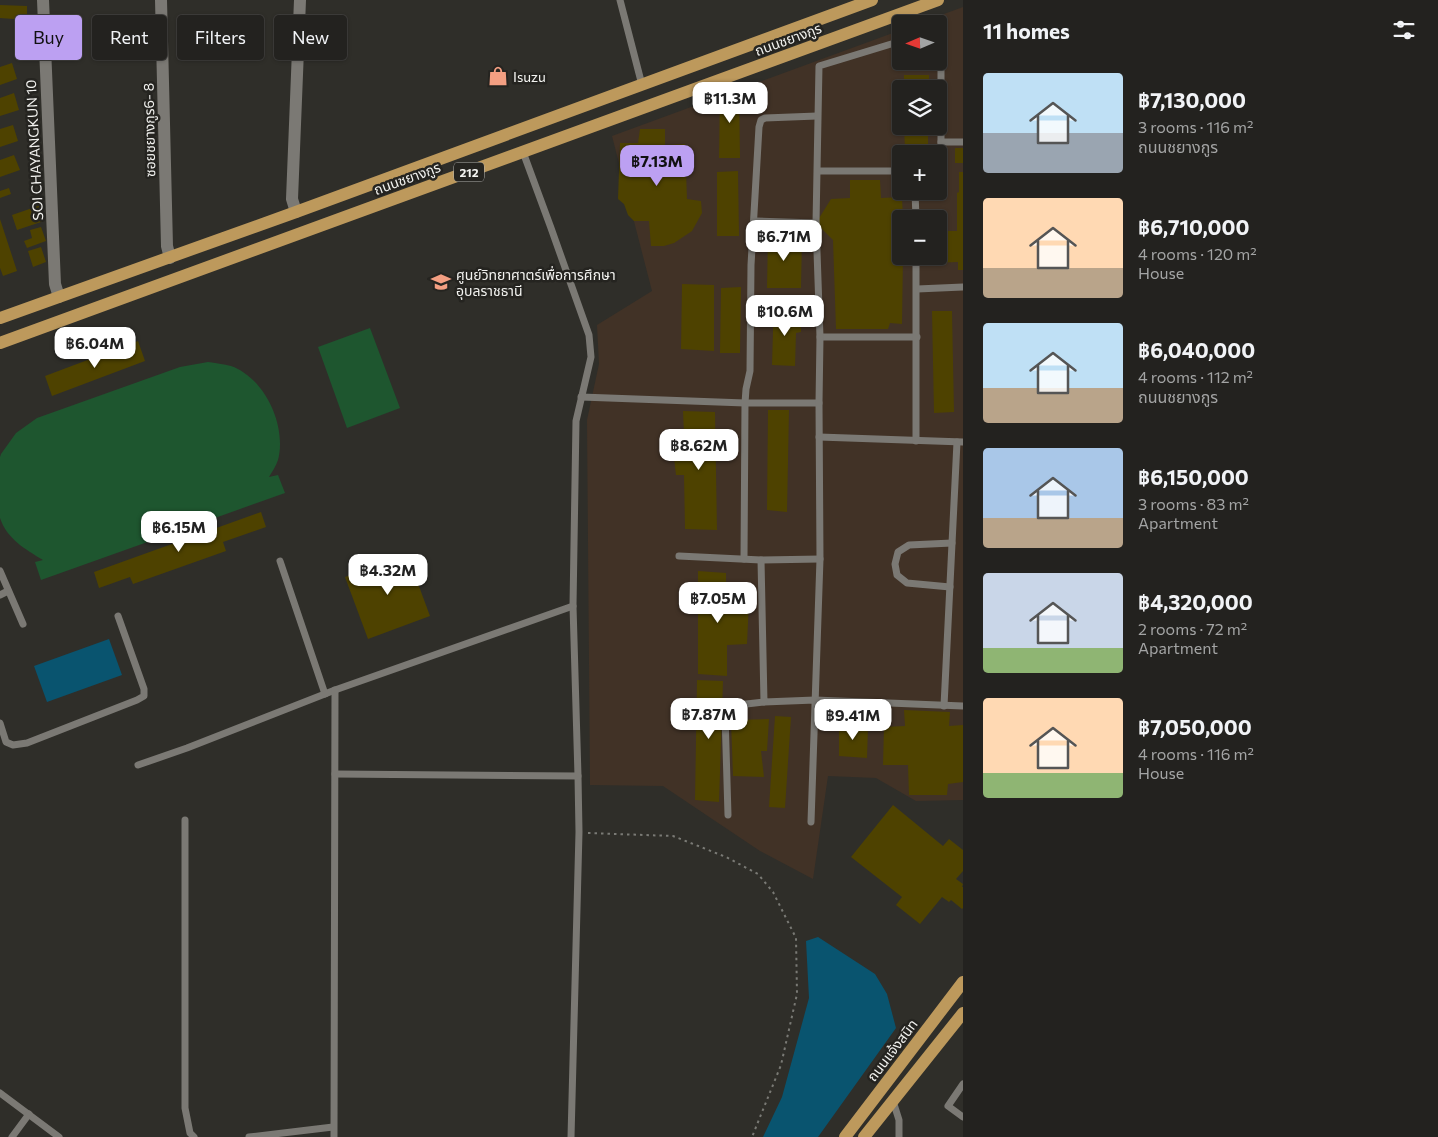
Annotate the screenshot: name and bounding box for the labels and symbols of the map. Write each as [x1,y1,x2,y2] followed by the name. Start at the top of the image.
[892,15,948,70] north arrow
[752,19,824,60] street label: ถนนชยางกูร
[487,65,509,87] shop icon: Isuzu
[513,68,546,85] place label: Isuzu
[22,79,46,221] street label: SOI CHAYANGKUN 10
[689,82,771,124] pin: ฿11.3M
[140,83,159,177] street label: ซอยชยางกูร6- 8
[616,144,698,187] pin: ฿7.13M
[371,158,443,199] street label: ถนนชยางกูร
[454,162,484,182] road number: 212
[743,220,825,262] pin: ฿6.71M
[456,265,616,300] place label: ศูนย์วิทยาศาตร์เพื่อการศึกษา อุบลราชธานี
[430,271,452,293] school or university icon: ศูนย์วิทยาศาตร์เพื่อการศึกษา อุบลราชธานี
[744,294,826,337] pin: ฿10.6M
[54,326,136,369] pin: ฿6.04M
[658,428,740,471] pin: ฿8.62M
[138,510,220,553] pin: ฿6.15M
[347,554,429,596] pin: ฿4.32M
[677,582,759,624] pin: ฿7.05M
[668,698,750,740] pin: ฿7.87M
[812,698,894,741] pin: ฿9.41M
[863,1016,921,1084] street label: ถนนแจ้งสนิท

